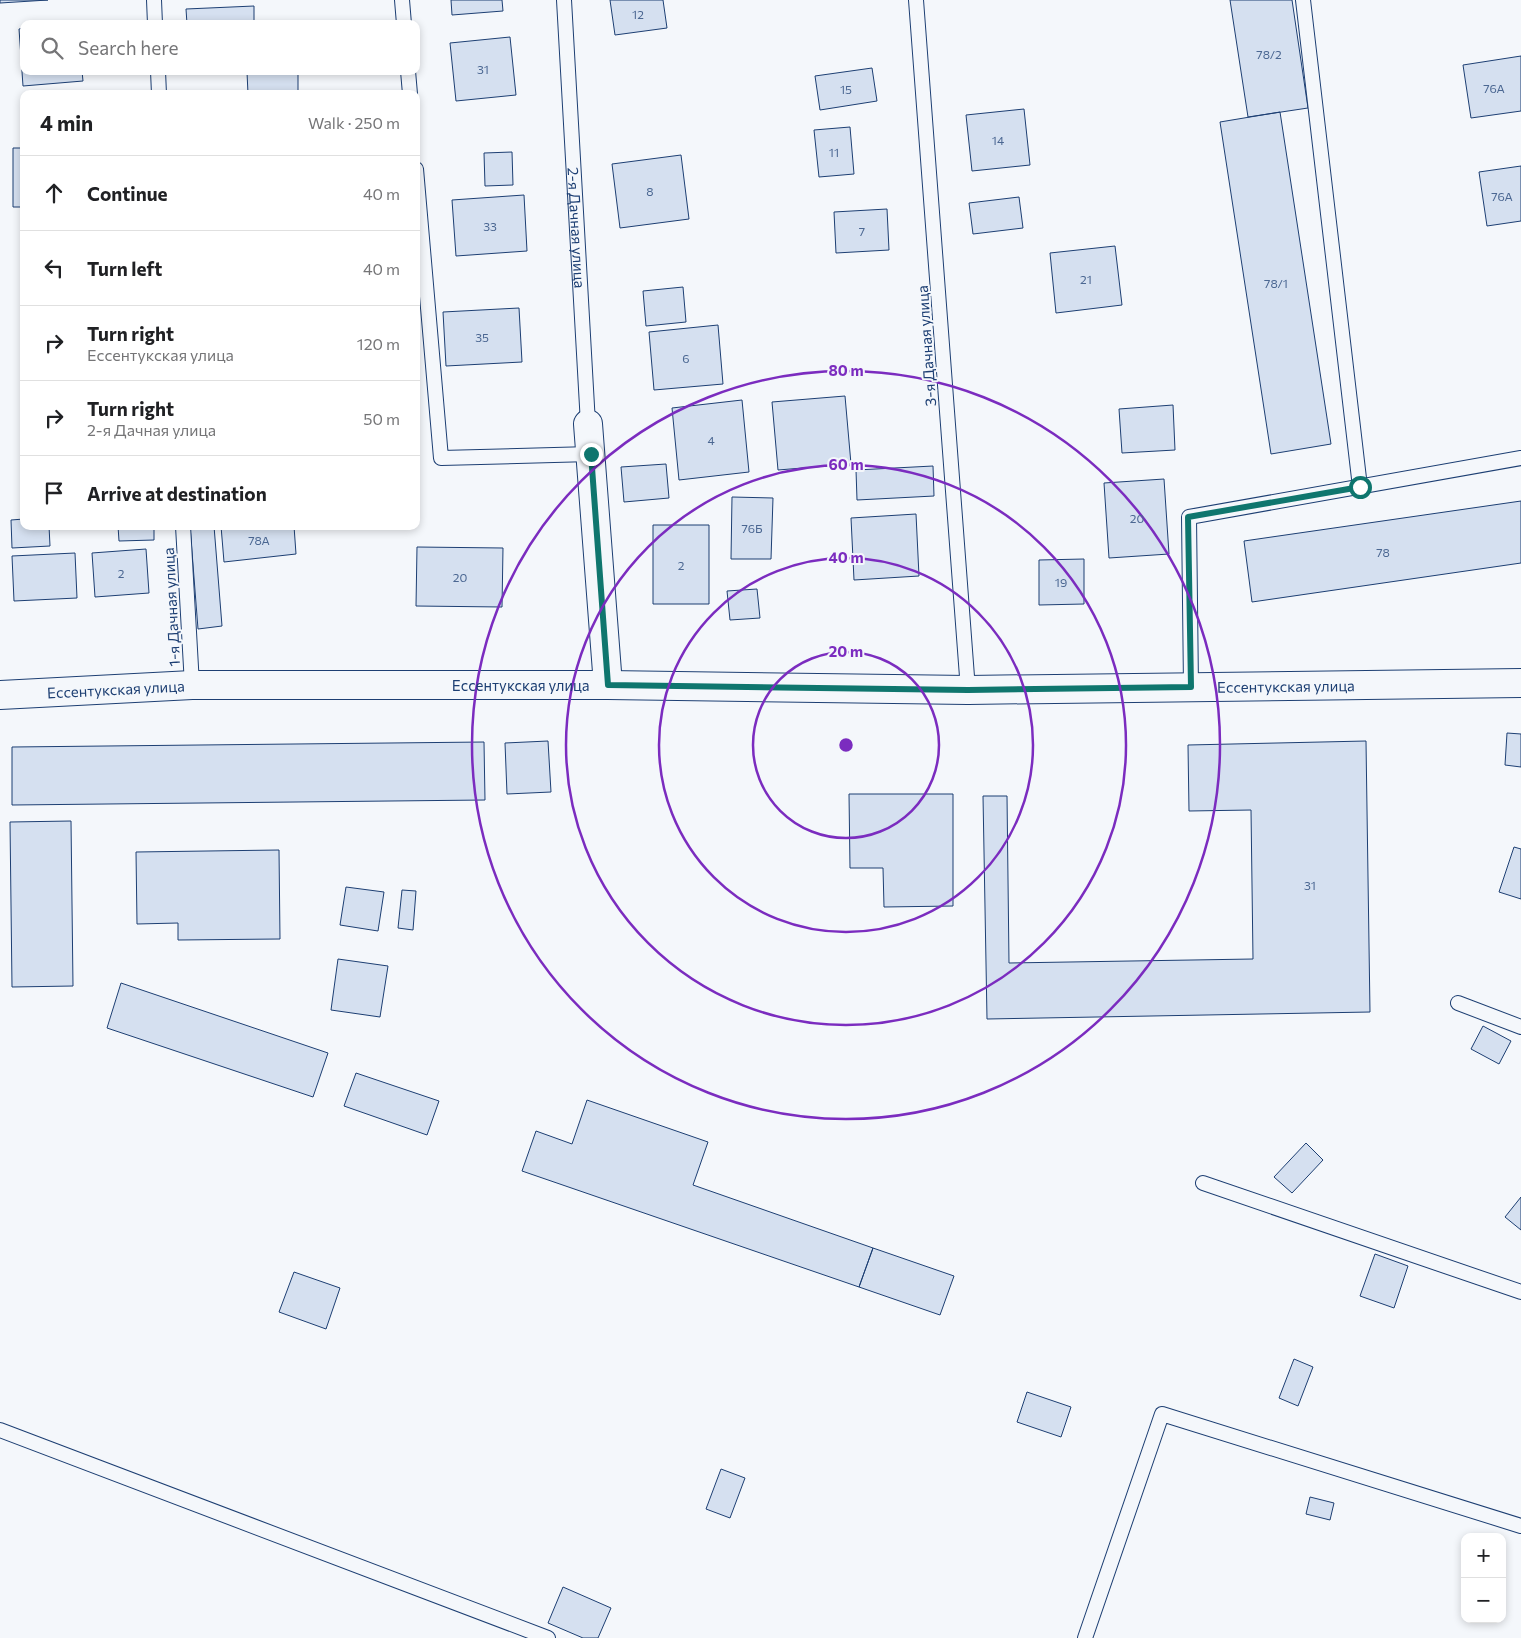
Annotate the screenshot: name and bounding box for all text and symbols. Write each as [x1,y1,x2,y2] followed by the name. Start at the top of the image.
[632,7,644,21] house number: 12
[20,20,420,75] search box
[38,34,66,62] icon: search
[78,36,178,59] text: Search here
[1256,47,1282,61] house number: 78/2
[477,62,489,76] house number: 31
[1483,81,1505,95] house number: 76А
[840,82,852,96] house number: 15
[40,110,93,135] text: 4 min
[308,113,400,132] text: Walk · 250 m
[992,133,1004,147] house number: 14
[829,145,839,159] house number: 11
[564,167,589,289] street label: 2-я Дачная улица
[40,179,68,207] icon: ahead
[87,182,167,205] text: Continue
[363,184,400,203] text: 40 m
[646,184,654,198] house number: 8
[1491,189,1513,203] house number: 76А
[483,219,497,233] house number: 33
[859,224,865,238] house number: 7
[40,254,68,282] icon: left
[87,257,162,280] text: Turn left
[363,259,400,278] text: 40 m
[1080,272,1092,286] house number: 21
[1264,276,1288,290] house number: 78/1
[913,285,939,407] street label: 3-я Дачная улица
[87,322,174,345] text: Turn right
[40,329,68,357] icon: right
[475,330,489,344] house number: 35
[357,334,400,353] text: 120 m
[87,345,234,364] text: Ессентукская улица
[682,351,690,365] house number: 6
[828,361,864,379] text: 80 m
[87,397,174,420] text: Turn right
[40,404,68,432] icon: right
[363,409,400,428] text: 50 m
[87,420,216,439] text: 2-я Дачная улица
[707,433,715,447] house number: 4
[580,443,603,466] route end
[828,455,864,473] text: 60 m
[1349,476,1372,499] route start
[40,479,68,507] icon: arrive
[87,482,267,505] text: Arrive at destination
[1130,511,1144,525] house number: 20
[741,521,763,535] house number: 76Б
[248,533,270,547] house number: 78А
[1376,545,1390,559] house number: 78
[159,547,183,667] street label: 1-я Дачная улица
[828,548,864,566] text: 40 m
[678,558,685,572] house number: 2
[118,566,125,580] house number: 2
[453,570,467,584] house number: 20
[1055,575,1067,589] house number: 19
[829,642,863,660] text: 20 m
[47,676,185,702] street label: Ессентукская улица
[452,676,590,694] street label: Ессентукская улица
[1217,676,1355,696] street label: Ессентукская улица
[837,736,855,754] centre of rings
[1304,878,1316,892] house number: 31
[1461,1533,1506,1623] map controls
[1461,1533,1506,1578] button: +
[1461,1578,1506,1623] button: −

